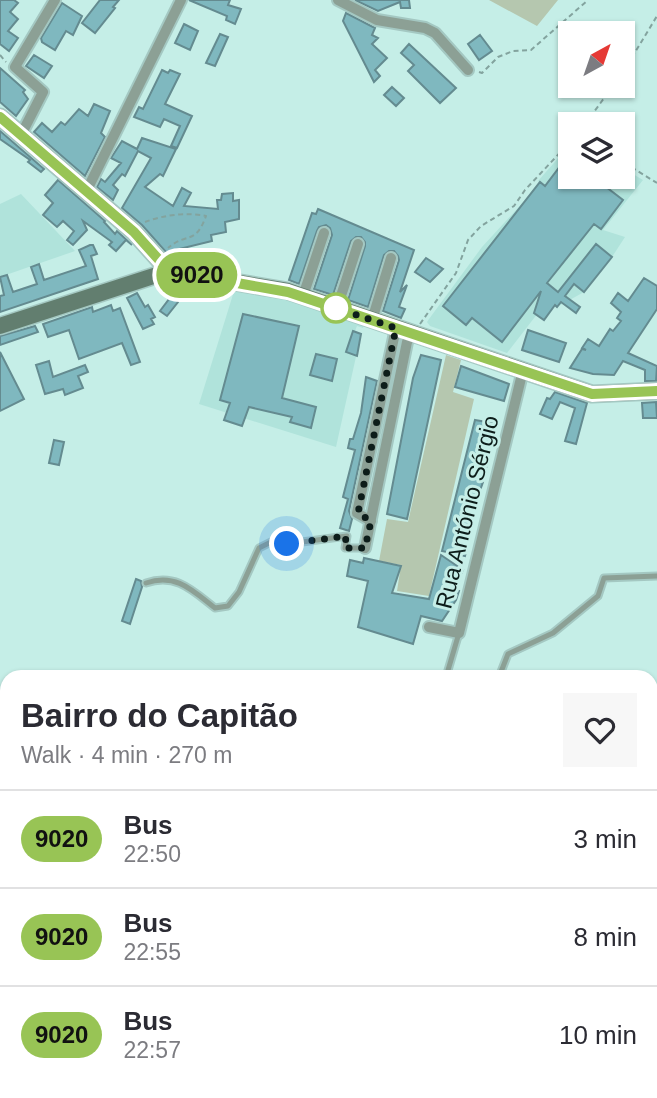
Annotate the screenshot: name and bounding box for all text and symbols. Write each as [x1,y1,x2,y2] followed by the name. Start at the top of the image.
[558,21,635,98] north arrow
[558,21,635,189] map controls
[558,112,635,189] button: layers
[148,252,246,298] line badge: 9020
[170,261,224,288] text: 9020
[321,293,351,323] unlabelled marker
[430,413,504,611] street label: Rua António Sérgio
[269,526,304,561] your location
[563,693,637,767] button: heart
[21,697,298,734] text: Bairro do Capitão
[21,742,232,768] text: Walk · 4 min · 270 m
[123,810,173,840] text: Bus
[573,824,637,854] text: 3 min
[35,825,88,852] text: 9020
[123,841,181,867] text: 22:50
[123,908,173,938] text: Bus
[573,922,637,952] text: 8 min
[35,923,88,950] text: 9020
[123,939,181,965] text: 22:55
[123,1006,173,1036] text: Bus
[559,1020,637,1050] text: 10 min
[35,1021,88,1048] text: 9020
[123,1037,181,1063] text: 22:57

